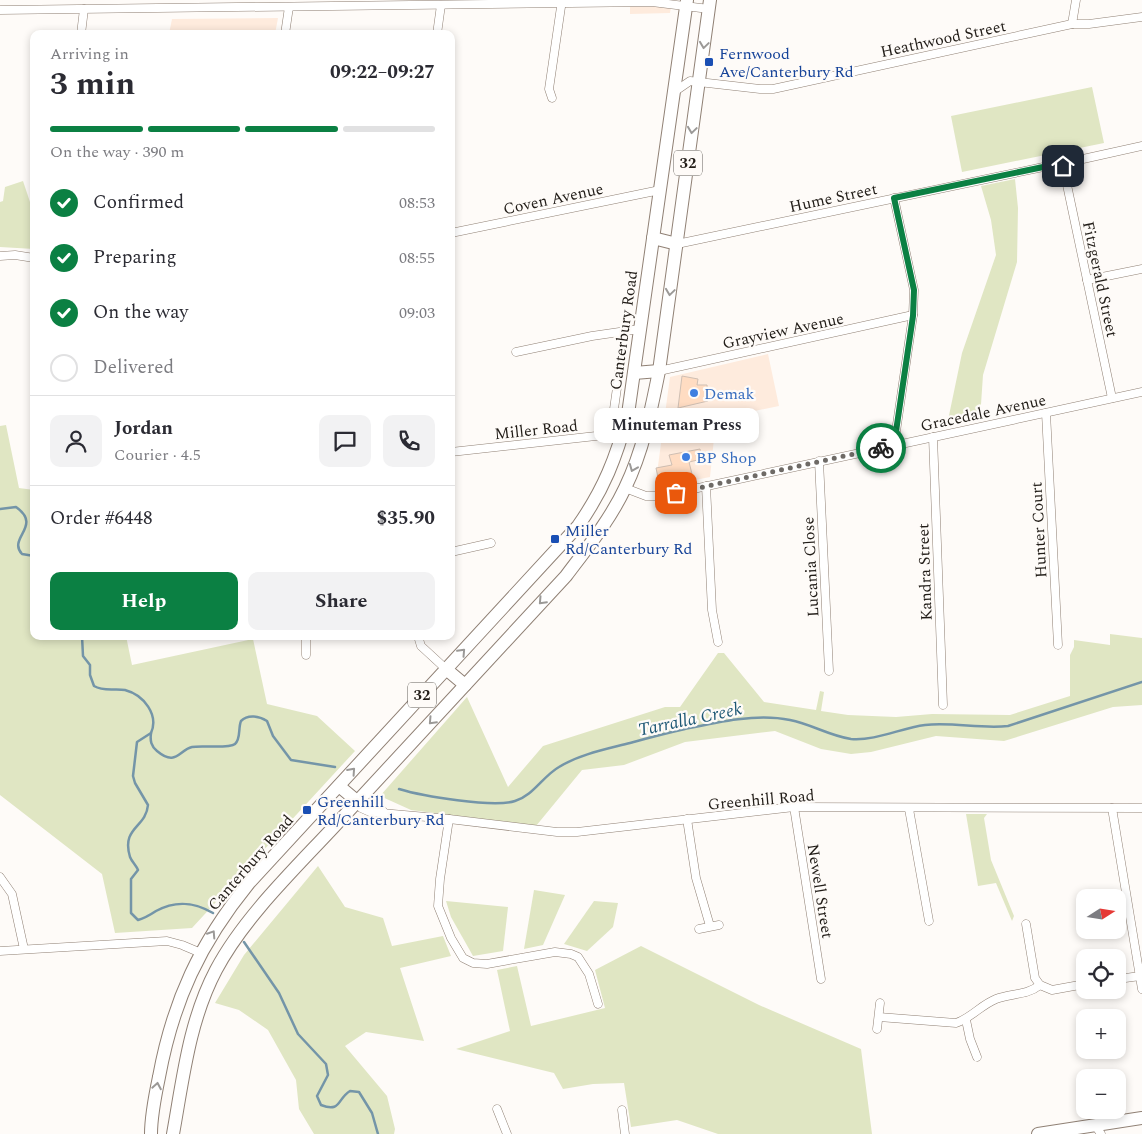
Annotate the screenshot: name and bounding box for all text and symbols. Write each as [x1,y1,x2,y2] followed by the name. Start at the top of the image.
[878,14,1009,64] street label: Heathwood Street
[50,42,129,66] text: Arriving in
[699,42,710,50] one-way arrow
[719,42,854,84] place label: Fernwood Ave/Canterbury Rd
[703,56,715,68] marker: Fernwood Ave/Canterbury Rd
[330,58,435,87] text: 09:22–09:27
[50,60,135,109] text: 3 min
[687,126,698,134] one-way arrow
[50,140,184,164] text: On the way · 390 m
[1042,145,1084,187] pin
[674,150,702,176] road number: 32
[1049,152,1077,180] icon: home
[501,177,605,221] street label: Coven Avenue
[787,177,880,219] street label: Hume Street
[93,188,184,217] text: Confirmed
[50,189,78,217] icon: check
[399,191,435,215] text: 08:53
[1076,219,1124,340] street label: Fitzgerald Street
[93,243,177,272] text: Preparing
[50,244,78,272] icon: check
[399,246,435,270] text: 08:55
[604,269,644,391] street label: Canterbury Road
[665,288,676,296] one-way arrow
[93,298,189,327] text: On the way
[50,299,78,327] icon: check
[399,301,435,325] text: 09:03
[720,306,846,356] street label: Grayview Avenue
[93,353,174,382] text: Delivered
[704,382,755,406] place label: Demak
[688,387,700,399] marker: Demak
[918,388,1048,438] street label: Gracedale Avenue
[594,408,758,443] callout: Minuteman Press
[611,413,742,437] text: Minuteman Press
[114,414,173,443] text: Jordan
[493,414,579,446] street label: Miller Road
[50,415,102,467] button: person
[319,415,371,467] button: chat
[383,415,435,467] button: phone
[856,423,906,473] courier
[867,434,895,462] icon: bike
[114,443,201,467] text: Courier · 4.5
[696,446,756,470] place label: BP Shop
[680,451,692,463] marker: BP Shop
[629,463,639,472] one-way arrow
[655,472,697,514] pin
[662,479,690,507] icon: bag
[1024,481,1054,579] street label: Hunter Court
[50,504,153,533] text: Order #6448
[377,504,435,533] text: $35.90
[796,516,826,618] street label: Lucania Close
[565,519,693,561] place label: Miller Rd/Canterbury Rd
[911,522,939,621] street label: Kandra Street
[549,533,561,545] marker: Miller Rd/Canterbury Rd
[50,572,238,630] button: Help
[248,572,435,630] button: Share
[539,596,548,605] one-way arrow
[456,648,465,657] one-way arrow
[408,682,436,708] road number: 32
[636,695,745,744] water label: Tarralla Creek
[429,715,438,724] one-way arrow
[346,768,355,777] one-way arrow
[707,783,816,817] street label: Greenhill Road
[317,790,445,832] place label: Greenhill Rd/Canterbury Rd
[301,804,313,816] marker: Greenhill Rd/Canterbury Rd
[202,809,299,916] street label: Canterbury Road
[801,842,839,941] street label: Newell Street
[1076,889,1126,939] north arrow
[1076,889,1126,1119] map controls
[205,930,215,939] one-way arrow
[1076,949,1126,999] button: locate
[1076,1009,1126,1059] button: +
[1076,1069,1126,1119] button: −
[152,1081,162,1090] one-way arrow

